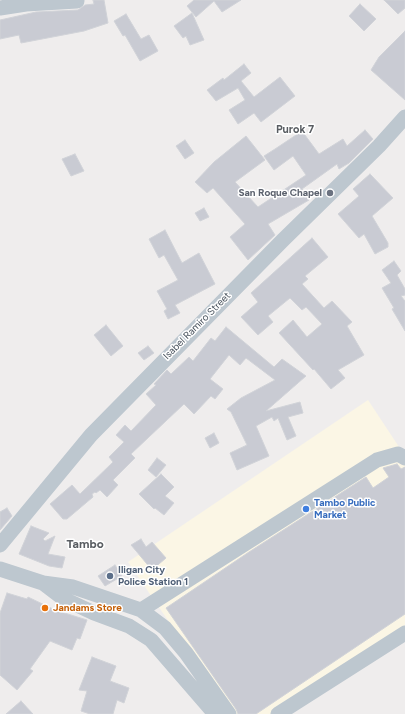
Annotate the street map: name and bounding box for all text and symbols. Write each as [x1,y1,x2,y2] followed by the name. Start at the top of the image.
[276,123,314,137] district label: Purok 7
[238,187,322,199] place label: San Roque Chapel
[325,188,335,198] marker: San Roque Chapel
[161,290,233,362] street label: Isabel Ramiro Street
[314,497,376,520] place label: Tambo Public Market
[301,504,311,514] marker: Tambo Public Market
[66,537,104,551] district label: Tambo
[118,564,188,588] place label: Iligan City Police Station 1
[105,571,115,581] marker: Iligan City Police Station 1
[53,602,122,614] place label: Jandams Store
[40,603,50,613] marker: Jandams Store

